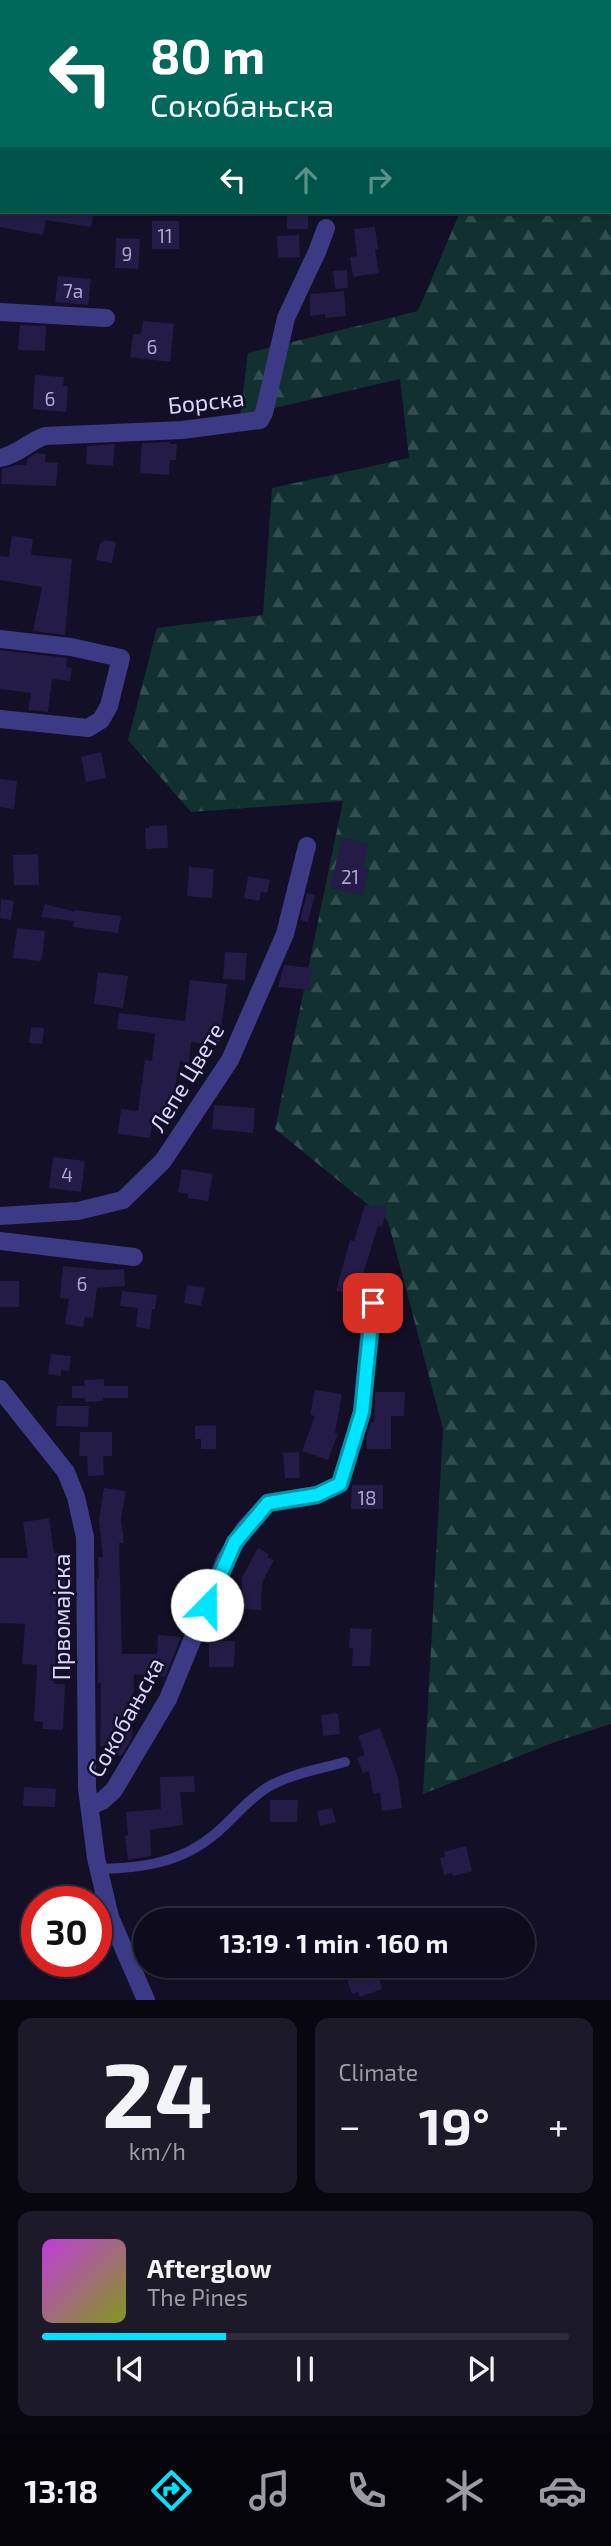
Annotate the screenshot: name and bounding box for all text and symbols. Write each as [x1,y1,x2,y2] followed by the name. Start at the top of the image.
[150,25,265,84] text: 80 m
[35,28,126,119] icon: left
[150,85,334,123] text: Сокобањска
[214,161,252,199] icon: left
[287,161,325,199] icon: ahead
[360,161,398,199] icon: right
[157,224,173,247] house number: 11
[122,242,132,265] house number: 9
[63,279,83,302] house number: 7a
[147,335,157,358] house number: 6
[166,383,246,419] street label: Борска
[45,387,55,410] house number: 6
[341,865,359,888] house number: 21
[143,1017,229,1137] street label: Лепе Цвете
[61,1163,73,1186] house number: 4
[77,1272,87,1295] house number: 6
[343,1273,403,1333] pin
[354,1284,392,1322] icon: arrive
[357,1486,377,1509] house number: 18
[47,1554,75,1680] street label: Првомајска
[170,1568,244,1642] position arrow
[81,1652,169,1782] street label: Сокобањска
[21,1886,112,1977] speed limit sign: 30
[220,1927,448,1958] text: 13:19 · 1 min · 160 m
[102,2037,213,2146] text: 24
[339,2058,418,2086] text: Climate
[419,2093,490,2155] text: 19°
[339,2102,361,2148] text: −
[548,2102,569,2148] text: +
[129,2137,186,2165] text: km/h
[147,2252,272,2283] text: Afterglow
[147,2283,248,2311] text: The Pines
[111,2350,149,2388] icon: previous
[286,2350,324,2388] icon: pause
[462,2350,500,2388] icon: next
[147,2466,196,2515] icon: directions
[245,2466,294,2515] icon: music
[342,2466,391,2515] icon: phone
[440,2466,489,2515] icon: climate
[538,2466,587,2515] icon: car
[24,2471,98,2509] text: 13:18

